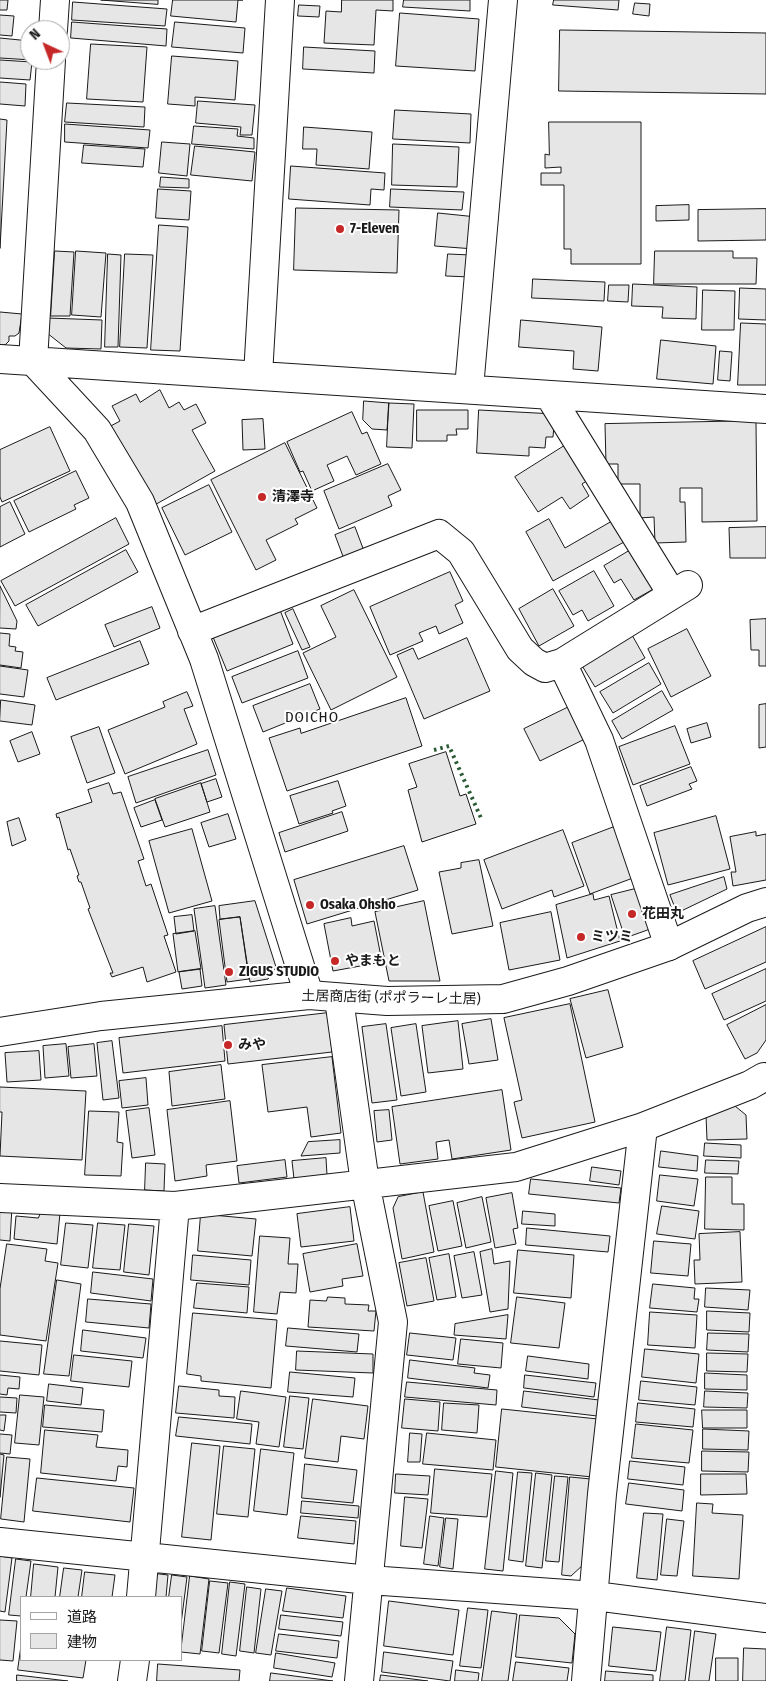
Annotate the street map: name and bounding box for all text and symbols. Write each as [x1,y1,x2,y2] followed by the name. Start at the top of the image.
[20,20,70,70] north arrow
[26,25,44,43] text: N
[350,221,399,237] place label: 7-Eleven
[334,223,346,235] marker: 7-Eleven
[272,489,314,505] place label: 清澤寺
[256,491,268,503] marker: 清澤寺
[284,709,340,727] district label: DOICHO
[320,897,396,913] place label: Osaka Ohsho
[304,899,316,911] marker: Osaka Ohsho
[642,906,684,922] place label: 花田丸
[626,908,638,920] marker: 花田丸
[591,929,633,945] place label: ミツミ
[575,931,587,943] marker: ミツミ
[345,953,401,969] place label: やまもと
[329,955,341,967] marker: やまもと
[239,964,319,980] place label: ZIGUS STUDIO
[223,966,235,978] marker: ZIGUS STUDIO
[301,988,481,1008] street label: 土居商店街 (ポポラーレ土居)
[238,1037,266,1053] place label: みや
[222,1039,234,1051] marker: みや
[20,1596,182,1661] legend
[67,1608,97,1626] text: 道路
[67,1633,97,1651] text: 建物

